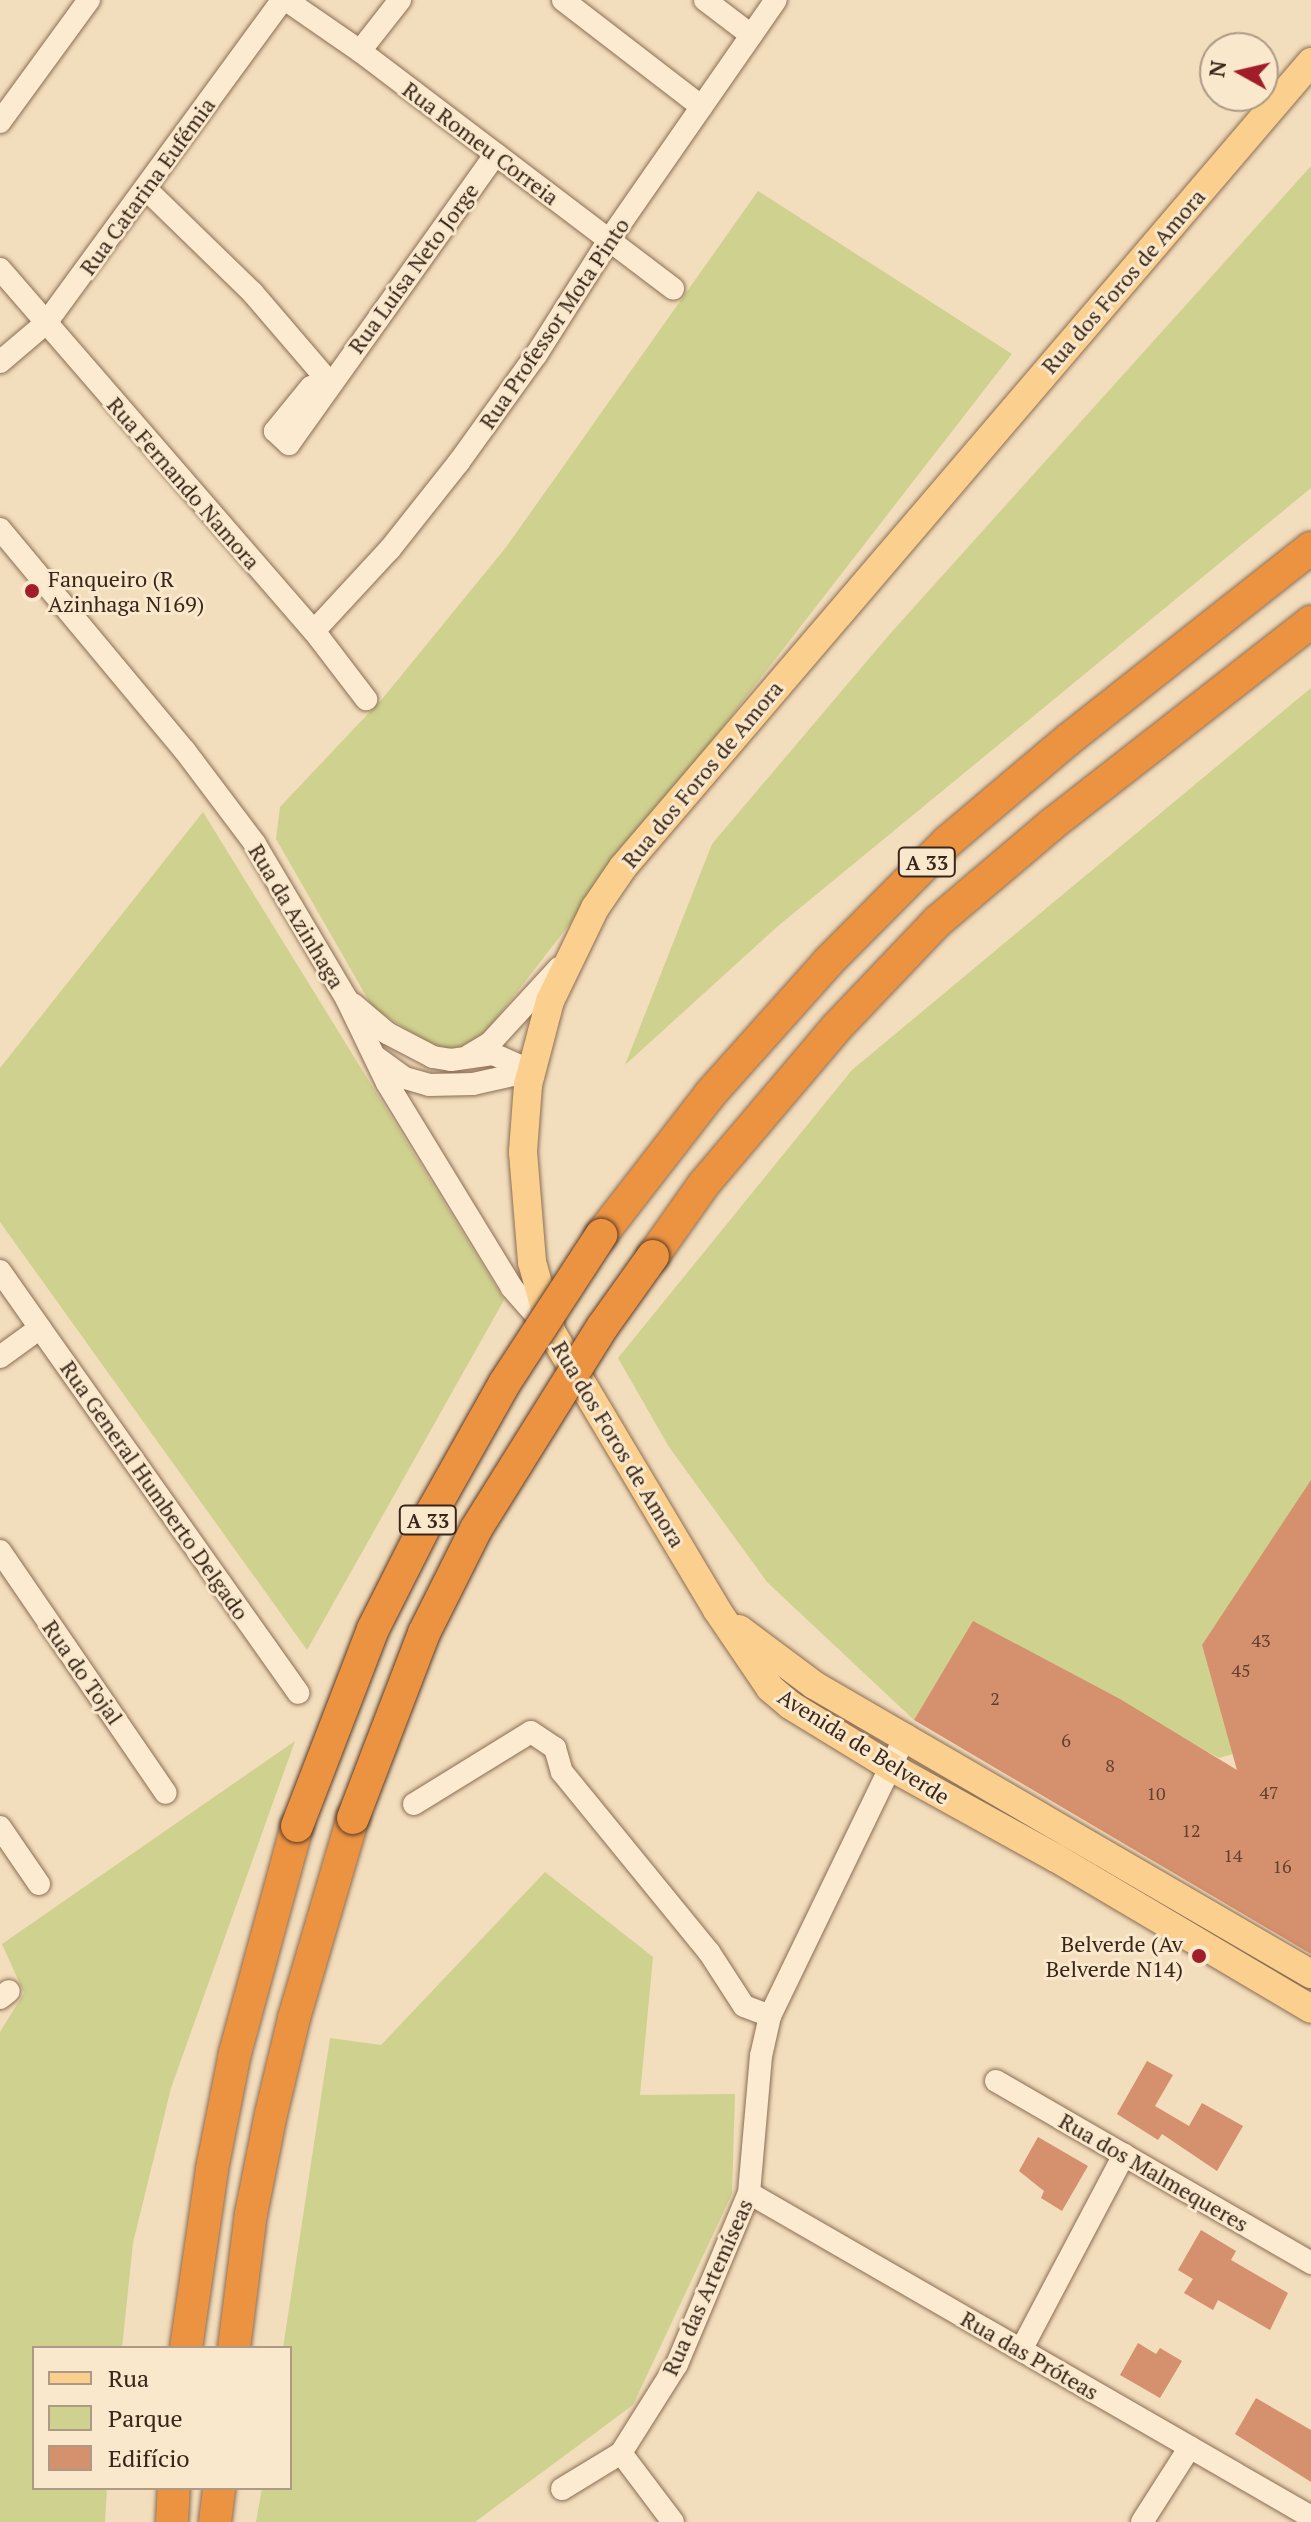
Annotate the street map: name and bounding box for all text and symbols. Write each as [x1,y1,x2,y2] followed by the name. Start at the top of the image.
[1199,32,1279,112] north arrow
[1201,59,1232,79] text: N
[398,76,564,210] street label: Rua Romeu Correia
[74,92,220,280] street label: Rua Catarina Eufémia
[342,178,484,358] street label: Rua Luísa Neto Jorge
[1036,183,1210,379] street label: Rua dos Foros de Amora
[474,213,634,433] street label: Rua Professor Mota Pinto
[102,392,266,574] street label: Rua Fernando Namora
[48,565,204,616] place label: Fanqueiro (R Azinhaga N169)
[23,582,41,600] marker: Fanqueiro (R Azinhaga N169)
[616,675,788,873] street label: Rua dos Foros de Amora
[243,839,351,993] street label: Rua da Azinhaga
[897,846,957,878] road number: A 33
[547,1336,691,1552] street label: Rua dos Foros de Amora
[55,1355,255,1625] street label: Rua General Humberto Delgado
[398,1504,458,1536] road number: A 33
[37,1615,129,1729] street label: Rua do Tojal
[1251,1629,1271,1651] house number: 43
[1231,1659,1251,1681] house number: 45
[773,1683,955,1809] street label: Avenida de Belverde
[990,1687,1000,1709] house number: 2
[1061,1729,1071,1751] house number: 6
[1105,1754,1115,1776] house number: 8
[1259,1781,1279,1803] house number: 47
[1146,1782,1166,1804] house number: 10
[1181,1819,1201,1841] house number: 12
[1223,1844,1243,1866] house number: 14
[1272,1855,1292,1877] house number: 16
[1046,1930,1183,1982] place label: Belverde (Av Belverde N14)
[1190,1947,1208,1965] marker: Belverde (Av Belverde N14)
[1055,2107,1253,2237] street label: Rua dos Malmequeres
[656,2194,758,2380] street label: Rua das Artemíseas
[956,2305,1104,2405] street label: Rua das Próteas
[32,2346,292,2490] legend
[108,2362,149,2394] text: Rua
[108,2402,183,2434] text: Parque
[108,2442,190,2474] text: Edifício

